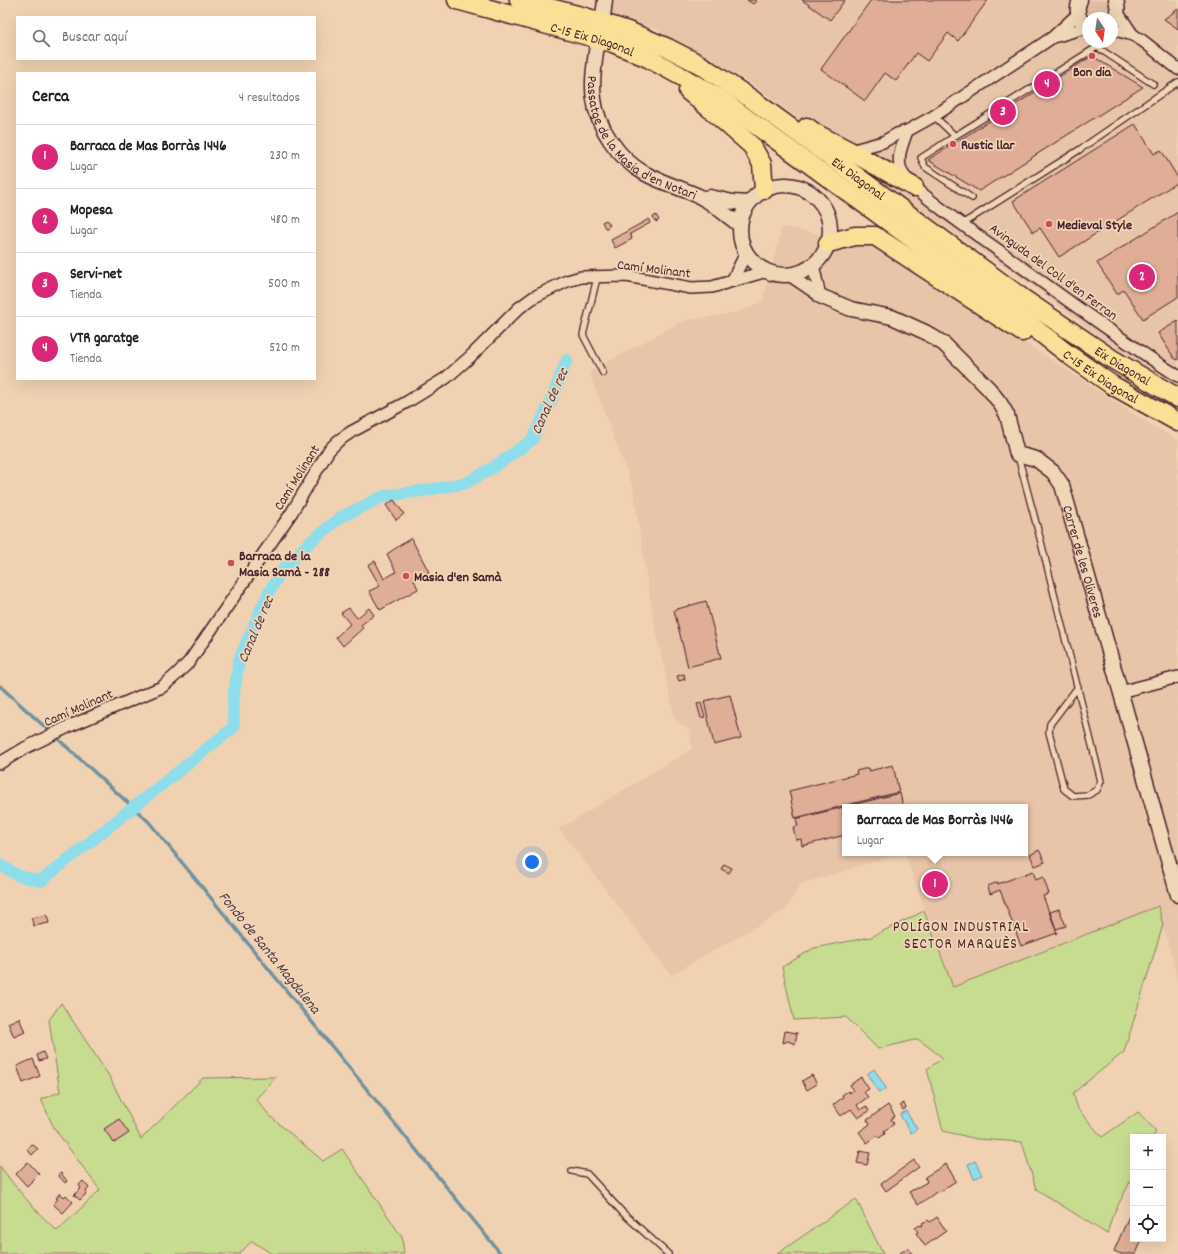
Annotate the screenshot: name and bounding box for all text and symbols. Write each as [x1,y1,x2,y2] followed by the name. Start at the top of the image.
[1082,12,1118,48] north arrow
[16,16,316,60] search box
[548,18,638,63] street label: C-15 Eix Diagonal
[30,27,52,49] icon: search
[62,27,127,49] text: Buscar aquí
[1087,51,1097,61] marker: Bon dia
[1073,63,1113,83] place label: Bon dia
[1034,69,1060,99] pin: 4
[581,75,700,206] street label: Passatge de la Masia d'en Notari
[32,86,69,110] text: Cerca
[239,89,300,108] text: 4 resultados
[990,97,1016,127] pin: 3
[70,136,227,158] text: Barraca de Mas Borràs 1446
[961,136,1016,156] place label: Rustic llar
[948,139,958,149] marker: Rustic llar
[44,147,46,166] text: 1
[270,147,300,166] text: 230 m
[827,153,889,206] street label: Eix Diagonal
[70,158,98,177] text: Lugar
[70,200,112,222] text: Mopesa
[42,211,48,230] text: 2
[270,211,300,230] text: 480 m
[1057,216,1132,236] place label: Medieval Style
[985,219,1121,326] street label: Avinguda del Coll d'en Ferran
[1044,219,1054,229] marker: Medieval Style
[70,222,98,241] text: Lugar
[616,256,692,284] street label: Camí Molinant
[1129,262,1155,292] pin: 2
[70,264,122,286] text: Servi-net
[42,275,48,294] text: 3
[268,275,300,294] text: 500 m
[70,286,102,305] text: Tienda
[70,328,139,350] text: VTR garatge
[42,339,48,358] text: 4
[269,339,300,358] text: 520 m
[1090,342,1154,392] street label: Eix Diagonal
[1058,346,1142,410] street label: C-15 Eix Diagonal
[70,350,102,369] text: Tienda
[526,364,576,439] water label: Canal de rec
[270,441,326,515] street label: Camí Molinant
[1056,503,1107,621] street label: Carrer de les Oliveres
[239,547,330,583] place label: Barraca de la Masia Samà - 288
[226,558,236,568] marker: Barraca de la Masia Samà - 288
[414,568,503,588] place label: Masia d'en Samà
[401,571,411,581] marker: Masia d'en Samà
[233,592,281,667] water label: Canal de rec
[41,685,117,733] street label: Camí Molinant
[842,804,1028,856] popup
[857,810,1013,832] text: Barraca de Mas Borràs 1446
[857,832,884,851] text: Lugar
[522,852,542,872] your location
[922,869,948,899] pin: 1
[212,887,325,1020] water label: Fondo de Santa Magdalena
[893,917,1029,956] district label: POLÍGON INDUSTRIAL SECTOR MARQUÈS
[1130,1134,1166,1242] map controls
[1130,1134,1166,1170] button: +
[1130,1170,1166,1206] button: −
[1130,1206,1166,1242] button: locate

